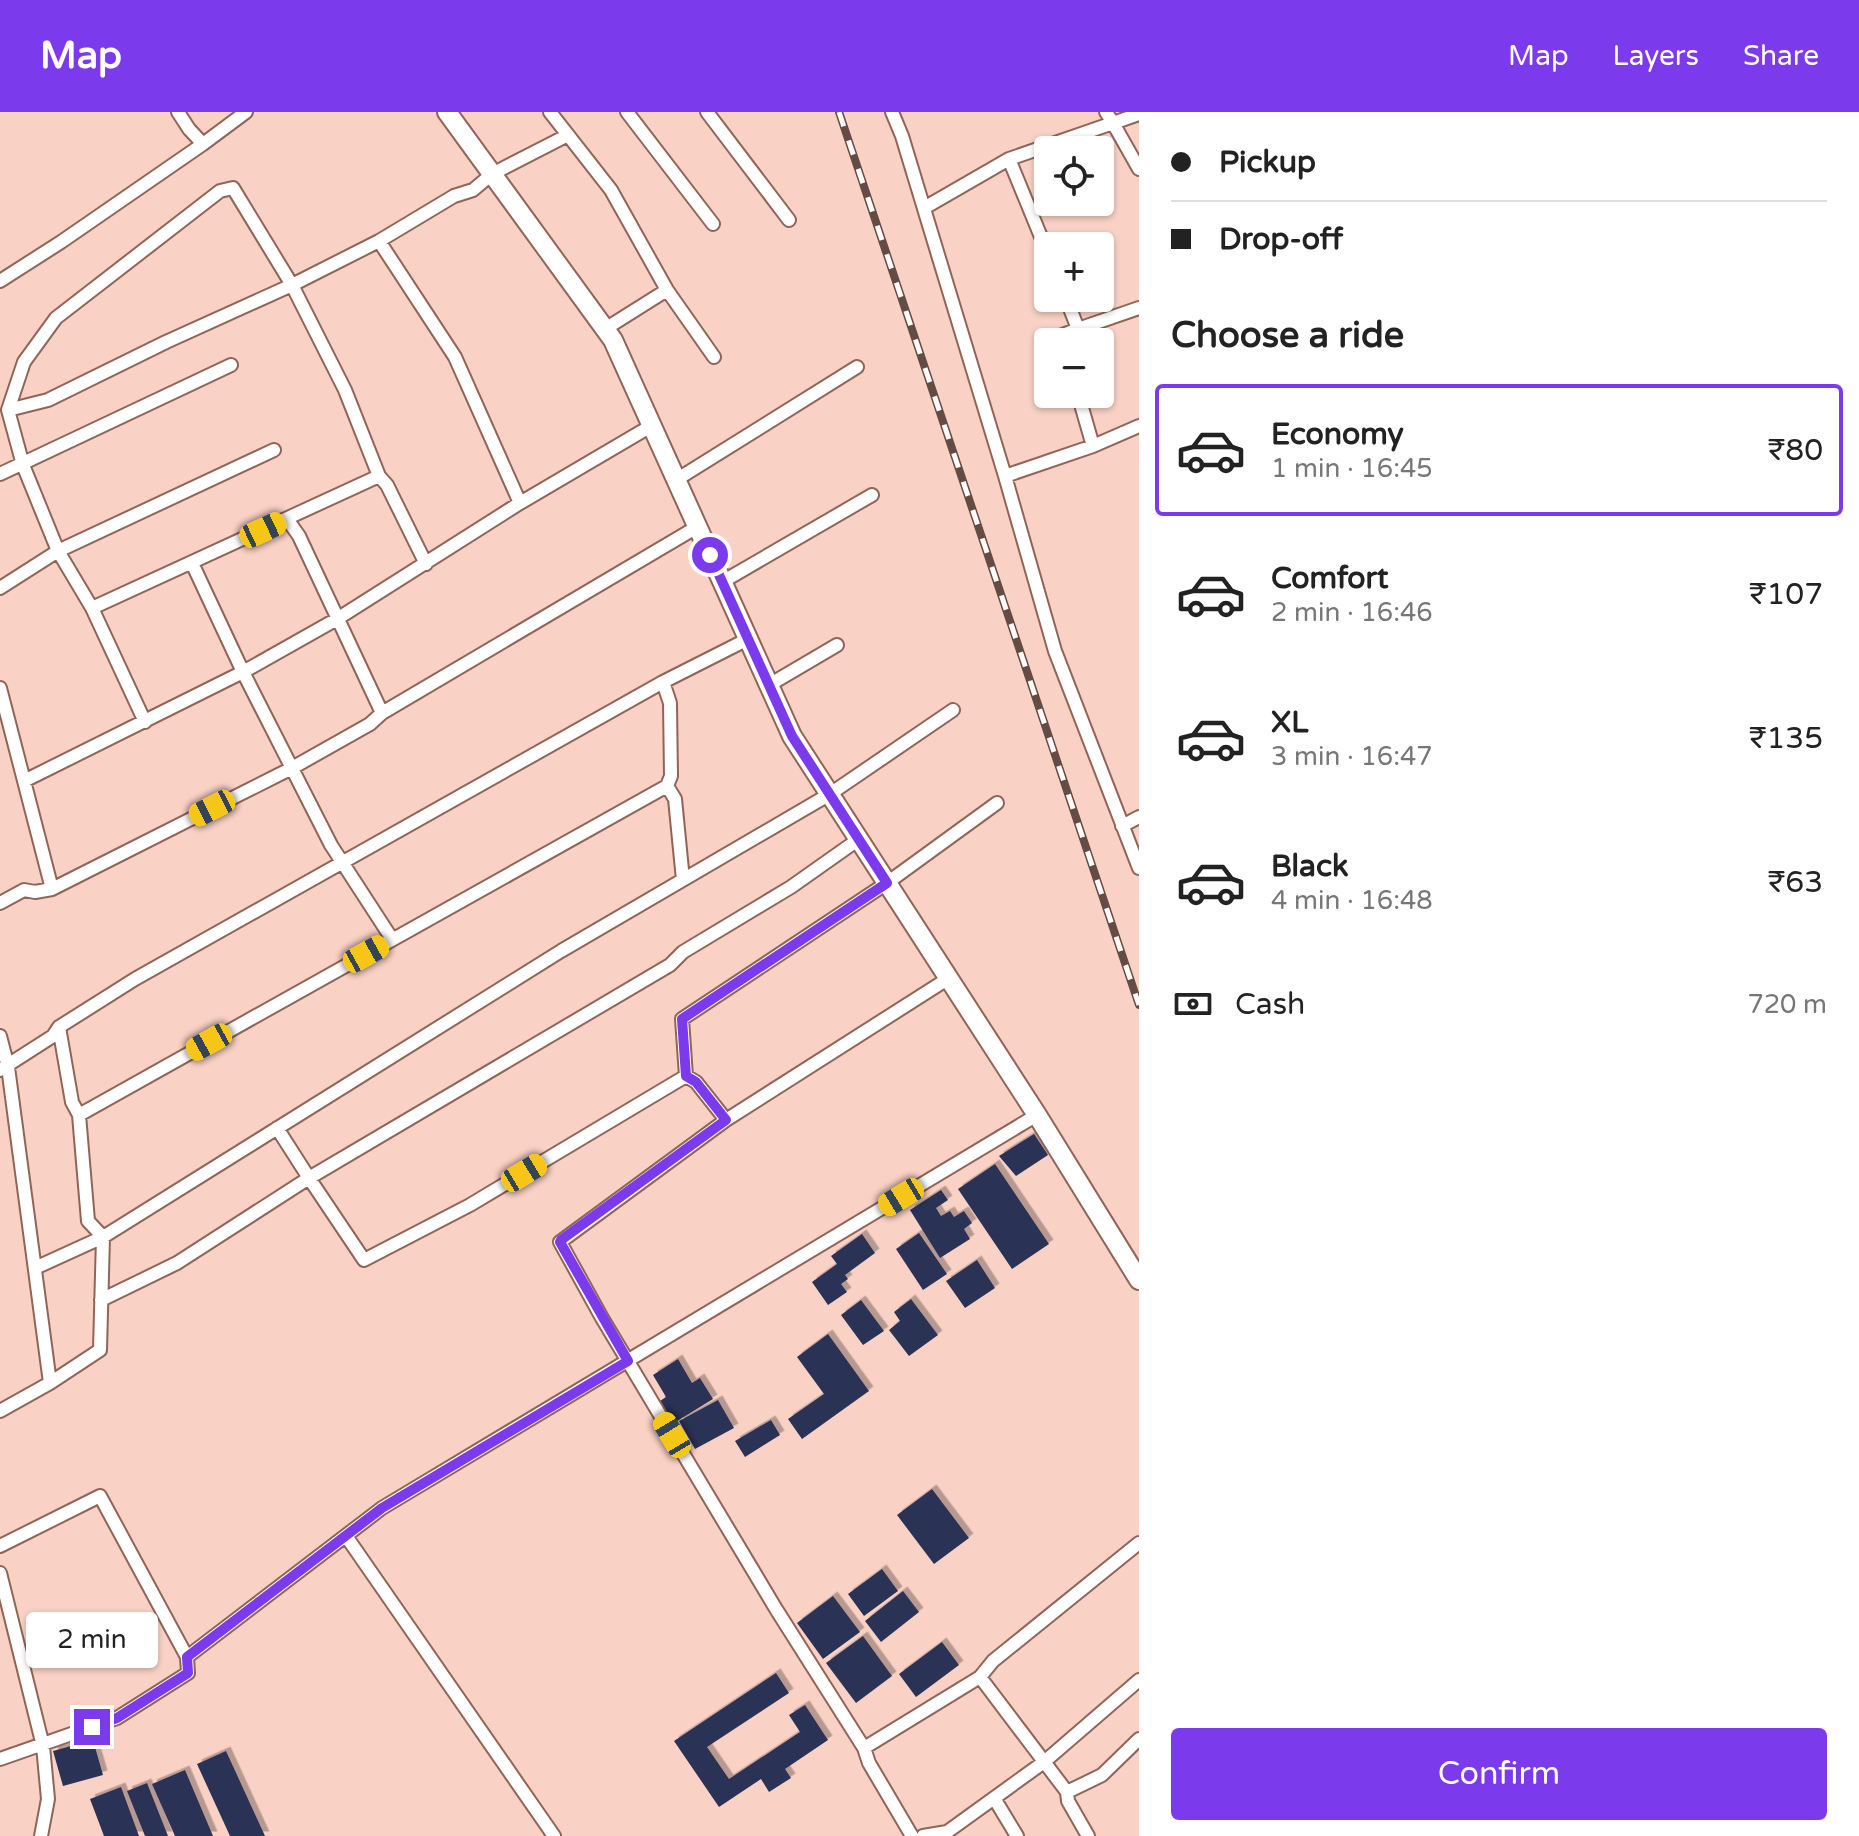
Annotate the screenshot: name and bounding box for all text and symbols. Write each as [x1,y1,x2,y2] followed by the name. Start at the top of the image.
[40,33,122,79] text: Map
[1508,39,1569,73] text: Map
[1613,39,1699,73] text: Layers
[1743,39,1819,73] text: Share
[1034,136,1114,408] map controls
[1034,136,1114,216] button: locate
[1219,144,1316,181] text: Pickup
[1219,221,1343,258] text: Drop-off
[1034,232,1114,312] button: +
[1171,314,1404,357] text: Choose a ride
[1034,328,1114,408] button: −
[1175,414,1247,486] icon: car
[1271,416,1404,453] text: Economy
[1768,432,1823,469] text: ₹80
[1271,453,1433,484] text: 1 min · 16:45
[236,509,290,551] car
[692,537,728,573] route start
[1175,558,1247,630] icon: car
[1271,560,1389,597] text: Comfort
[1749,576,1823,613] text: ₹107
[1271,597,1433,628] text: 2 min · 16:46
[1175,702,1247,774] icon: car
[1271,704,1308,741] text: XL
[1749,720,1823,757] text: ₹135
[1271,741,1433,772] text: 3 min · 16:47
[185,786,239,830] car
[1175,846,1247,918] icon: car
[1271,848,1348,885] text: Black
[1768,864,1823,901] text: ₹63
[1271,885,1433,916] text: 4 min · 16:48
[339,932,393,976] car
[1171,982,1215,1026] icon: cash
[1235,986,1305,1023] text: Cash
[1747,989,1827,1020] text: 720 m
[182,1020,236,1064] car
[497,1150,551,1196] car
[874,1174,928,1220] car
[649,1408,695,1462] car
[26,1611,158,1667] callout: 2 min
[57,1624,127,1655] text: 2 min
[74,1709,110,1745] route end
[1171,1728,1827,1820] button: Confirm

